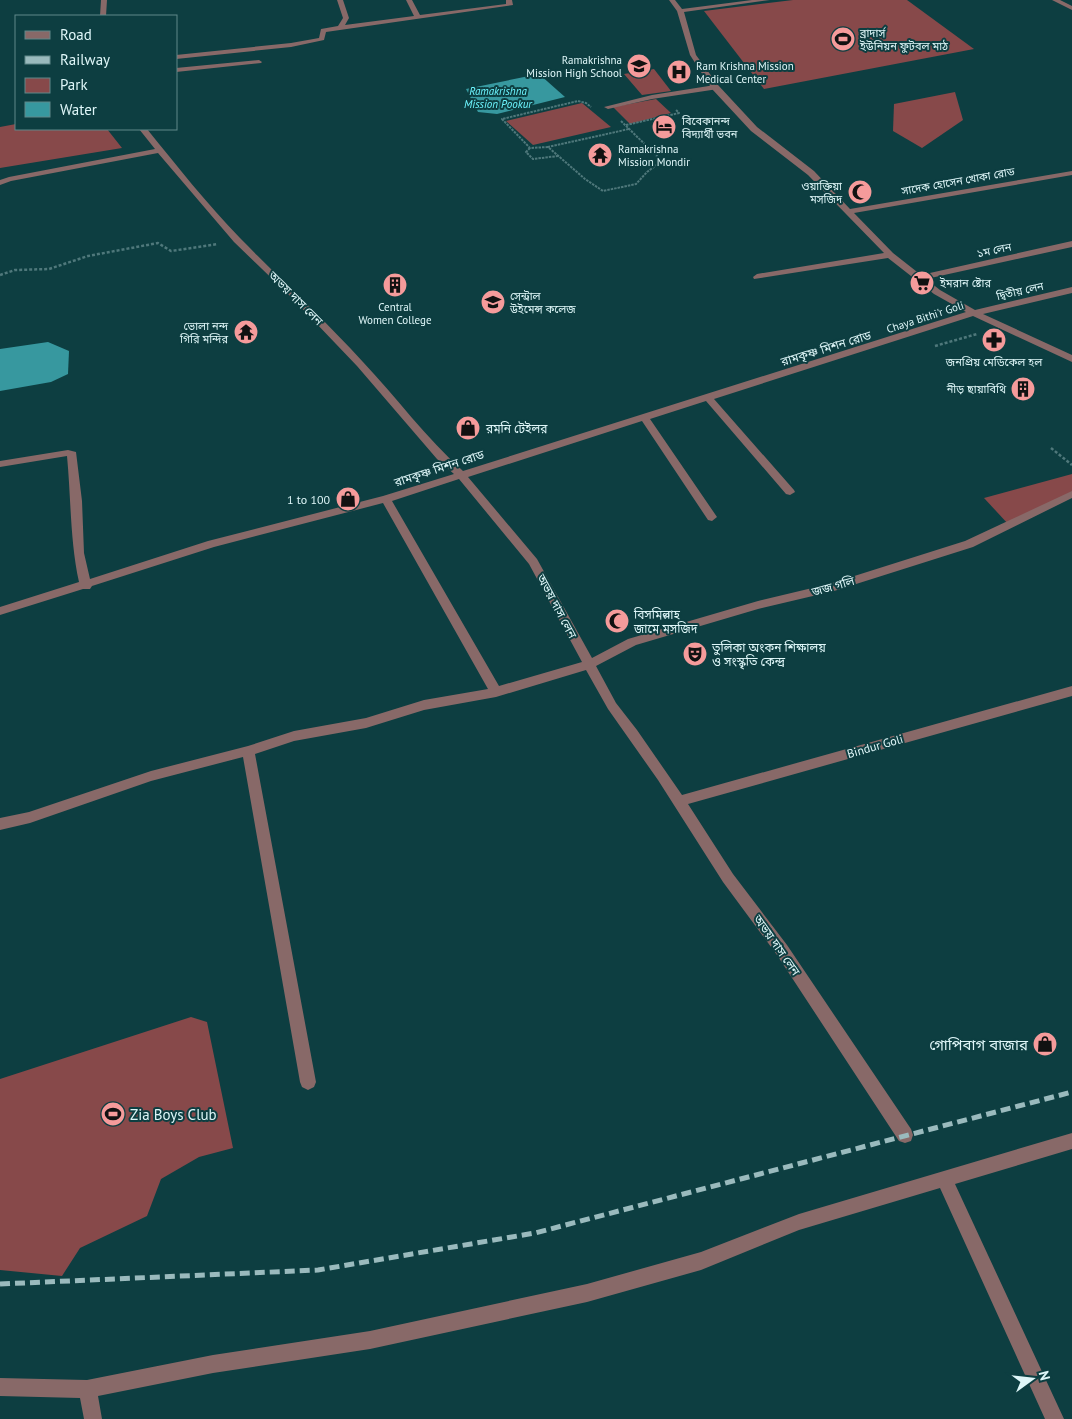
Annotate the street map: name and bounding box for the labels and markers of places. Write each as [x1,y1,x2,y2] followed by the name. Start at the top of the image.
[830,26,856,52] sports icon: ব্রাদার্স ইউনিয়ন ফুটবল মাঠ
[859,26,949,53] place label: ব্রাদার্স ইউনিয়ন ফুটবল মাঠ
[526,53,623,80] place label: Ramakrishna Mission High School
[626,53,652,79] school or university icon: Ramakrishna Mission High School
[666,59,692,85] hospital icon: Ram Krishna Mission Medical Center
[696,59,794,86] place label: Ram Krishna Mission Medical Center
[651,114,677,140] hotel icon: বিবেকানন্দ বিদ্যার্থী ভবন
[681,114,738,141] place label: বিবেকানন্দ বিদ্যার্থী ভবন
[587,142,613,168] temple icon: Ramakrishna Mission Mondir
[618,142,690,169] place label: Ramakrishna Mission Mondir
[801,179,843,206] place label: ওয়াক্তিয়া মসজিদ
[847,179,873,205] mosque icon: ওয়াক্তিয়া মসজিদ
[909,270,935,296] supermarket icon: ইমরান ষ্টোর
[382,272,408,298] building icon: Central Women College
[939,276,991,290] place label: ইমরান ষ্টোর
[480,289,506,315] school or university icon: সেন্ট্রাল উইমেন্স কলেজ
[509,289,576,316] place label: সেন্ট্রাল উইমেন্স কলেজ
[358,300,432,327] place label: Central Women College
[179,319,229,346] place label: ভোলা নন্দ গিরি মন্দির
[233,319,259,345] temple icon: ভোলা নন্দ গিরি মন্দির
[981,327,1007,353] pharmacy icon: জনপ্রিয় মেডিকেল হল
[945,355,1043,369] place label: জনপ্রিয় মেডিকেল হল
[1010,376,1036,402] building icon: নীড় ছায়াবিথি
[946,382,1007,396] place label: নীড় ছায়াবিথি
[455,415,481,441] shop icon: রমনি টেইলর
[485,421,548,436] place label: রমনি টেইলর
[335,486,361,512] shop icon: 1 to 100
[287,492,330,507] place label: 1 to 100
[633,607,698,636] place label: বিসমিল্লাহ জামে মসজিদ
[604,608,630,634] mosque icon: বিসমিল্লাহ জামে মসজিদ
[711,640,826,670] place label: তুলিকা অংকন শিক্ষালয় ও সংস্কৃতি কেন্দ্র
[682,641,708,667] theatre icon: তুলিকা অংকন শিক্ষালয় ও সংস্কৃতি কেন্দ্র
[1032,1031,1058,1057] shop icon: গোপিবাগ বাজার
[929,1035,1029,1054] place label: গোপিবাগ বাজার
[100,1101,126,1127] sports icon: Zia Boys Club
[130,1105,217,1124] place label: Zia Boys Club

